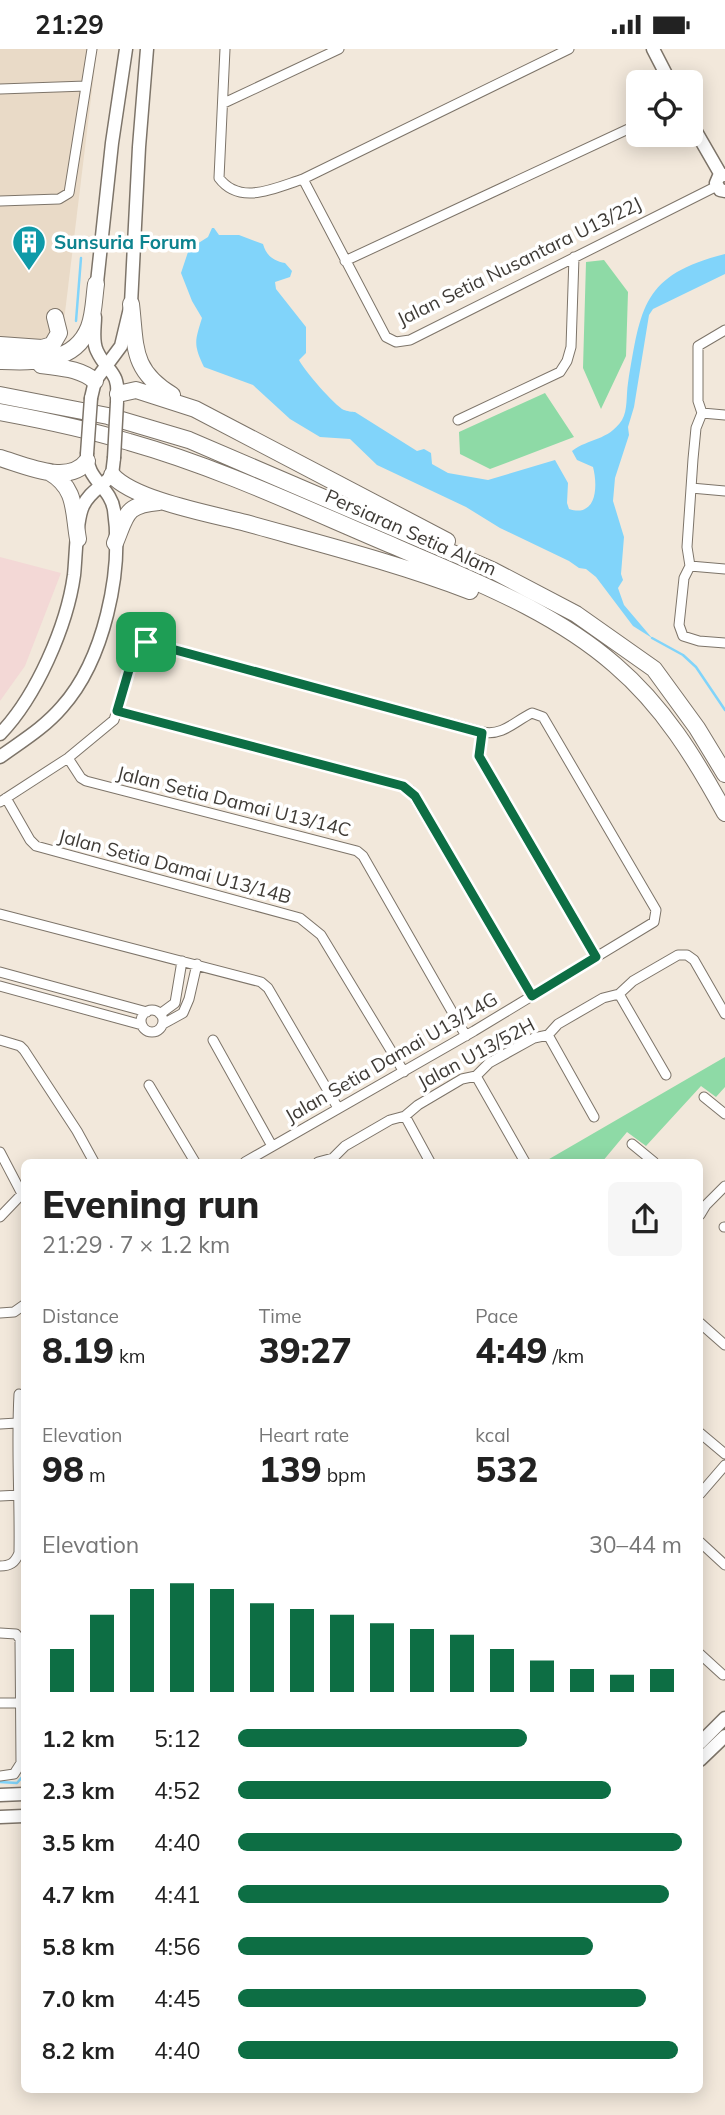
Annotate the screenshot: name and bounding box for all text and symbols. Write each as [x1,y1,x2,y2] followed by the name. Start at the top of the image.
[35,8,104,41] text: 21:29
[626,70,703,147] map controls
[626,70,703,147] button: locate
[393,191,645,331] street label: Jalan Setia Nusantara U13/22J
[10,223,48,272] building icon: Sunsuria Forum
[54,230,197,254] place label: Sunsuria Forum
[322,483,500,581] street label: Persiaran Setia Alam
[116,612,176,672] pin
[127,623,165,661] icon: arrive
[114,760,354,842] street label: Jalan Setia Damai U13/14C
[56,823,294,909] street label: Jalan Setia Damai U13/14B
[281,986,501,1128] street label: Jalan Setia Damai U13/14G
[413,1012,539,1094] street label: Jalan U13/52H
[42,1180,260,1228] text: Evening run
[608,1182,682,1256] button: share
[42,1230,230,1259] text: 21:29 · 7 × 1.2 km
[42,1304,119,1328] text: Distance
[259,1304,302,1328] text: Time
[475,1304,518,1328] text: Pace
[42,1328,114,1372] text: 8.19
[259,1328,352,1372] text: 39:27
[475,1328,547,1372] text: 4:49
[114,1344,146,1368] text: km
[547,1344,584,1368] text: /km
[42,1423,122,1447] text: Elevation
[259,1423,349,1447] text: Heart rate
[475,1423,510,1447] text: kcal
[42,1447,84,1491] text: 98
[259,1447,322,1491] text: 139
[475,1447,538,1491] text: 532
[84,1463,106,1487] text: m
[322,1463,366,1487] text: bpm
[42,1530,139,1559] text: Elevation
[589,1530,682,1559] text: 30–44 m
[42,1724,115,1753] text: 1.2 km
[154,1724,201,1753] text: 5:12
[42,1776,115,1805] text: 2.3 km
[154,1776,201,1805] text: 4:52
[42,1828,115,1857] text: 3.5 km
[154,1828,201,1857] text: 4:40
[42,1880,115,1909] text: 4.7 km
[154,1880,201,1909] text: 4:41
[42,1932,115,1961] text: 5.8 km
[154,1932,201,1961] text: 4:56
[42,1984,115,2013] text: 7.0 km
[154,1984,201,2013] text: 4:45
[42,2036,115,2065] text: 8.2 km
[154,2036,201,2065] text: 4:40

